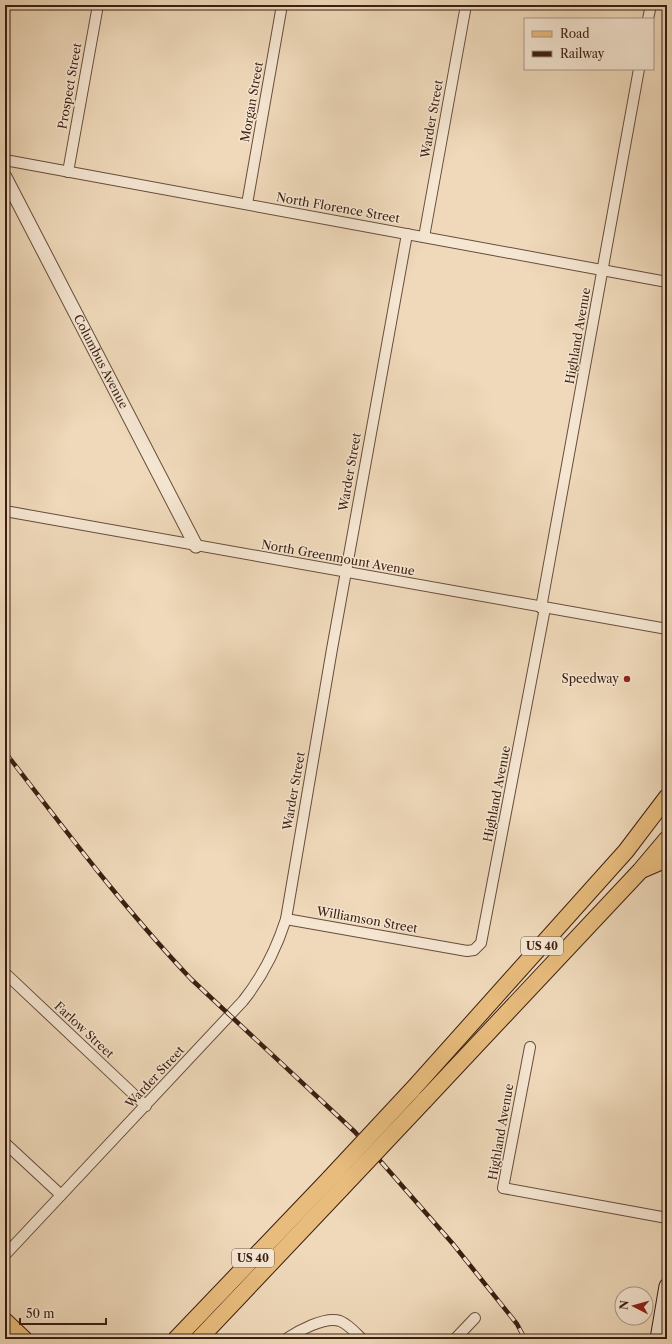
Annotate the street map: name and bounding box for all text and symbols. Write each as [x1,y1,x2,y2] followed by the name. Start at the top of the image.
[524,18,654,70] legend
[560,26,590,41] text: Road
[55,41,85,130] street label: Prospect Street
[560,46,605,61] text: Railway
[237,60,266,143] street label: Morgan Street
[417,78,446,160] street label: Warder Street
[275,189,402,226] street label: North Florence Street
[562,286,593,385] street label: Highland Avenue
[70,312,132,411] street label: Columbus Avenue
[335,431,364,513] street label: Warder Street
[260,537,416,578] street label: North Greenmount Avenue
[562,671,619,686] place label: Speedway
[622,674,632,684] marker: Speedway
[480,744,513,843] street label: Highland Avenue
[279,750,308,832] street label: Warder Street
[314,903,420,936] street label: Williamson Street
[521,937,563,955] road number: US 40
[51,998,118,1062] street label: Farlow Street
[121,1042,188,1112] street label: Warder Street
[485,1082,516,1181] street label: Highland Avenue
[232,1249,274,1267] road number: US 40
[614,1286,654,1326] north arrow
[617,1299,632,1310] text: N
[20,1300,106,1326] scale bar
[26,1306,55,1321] text: 50 m

